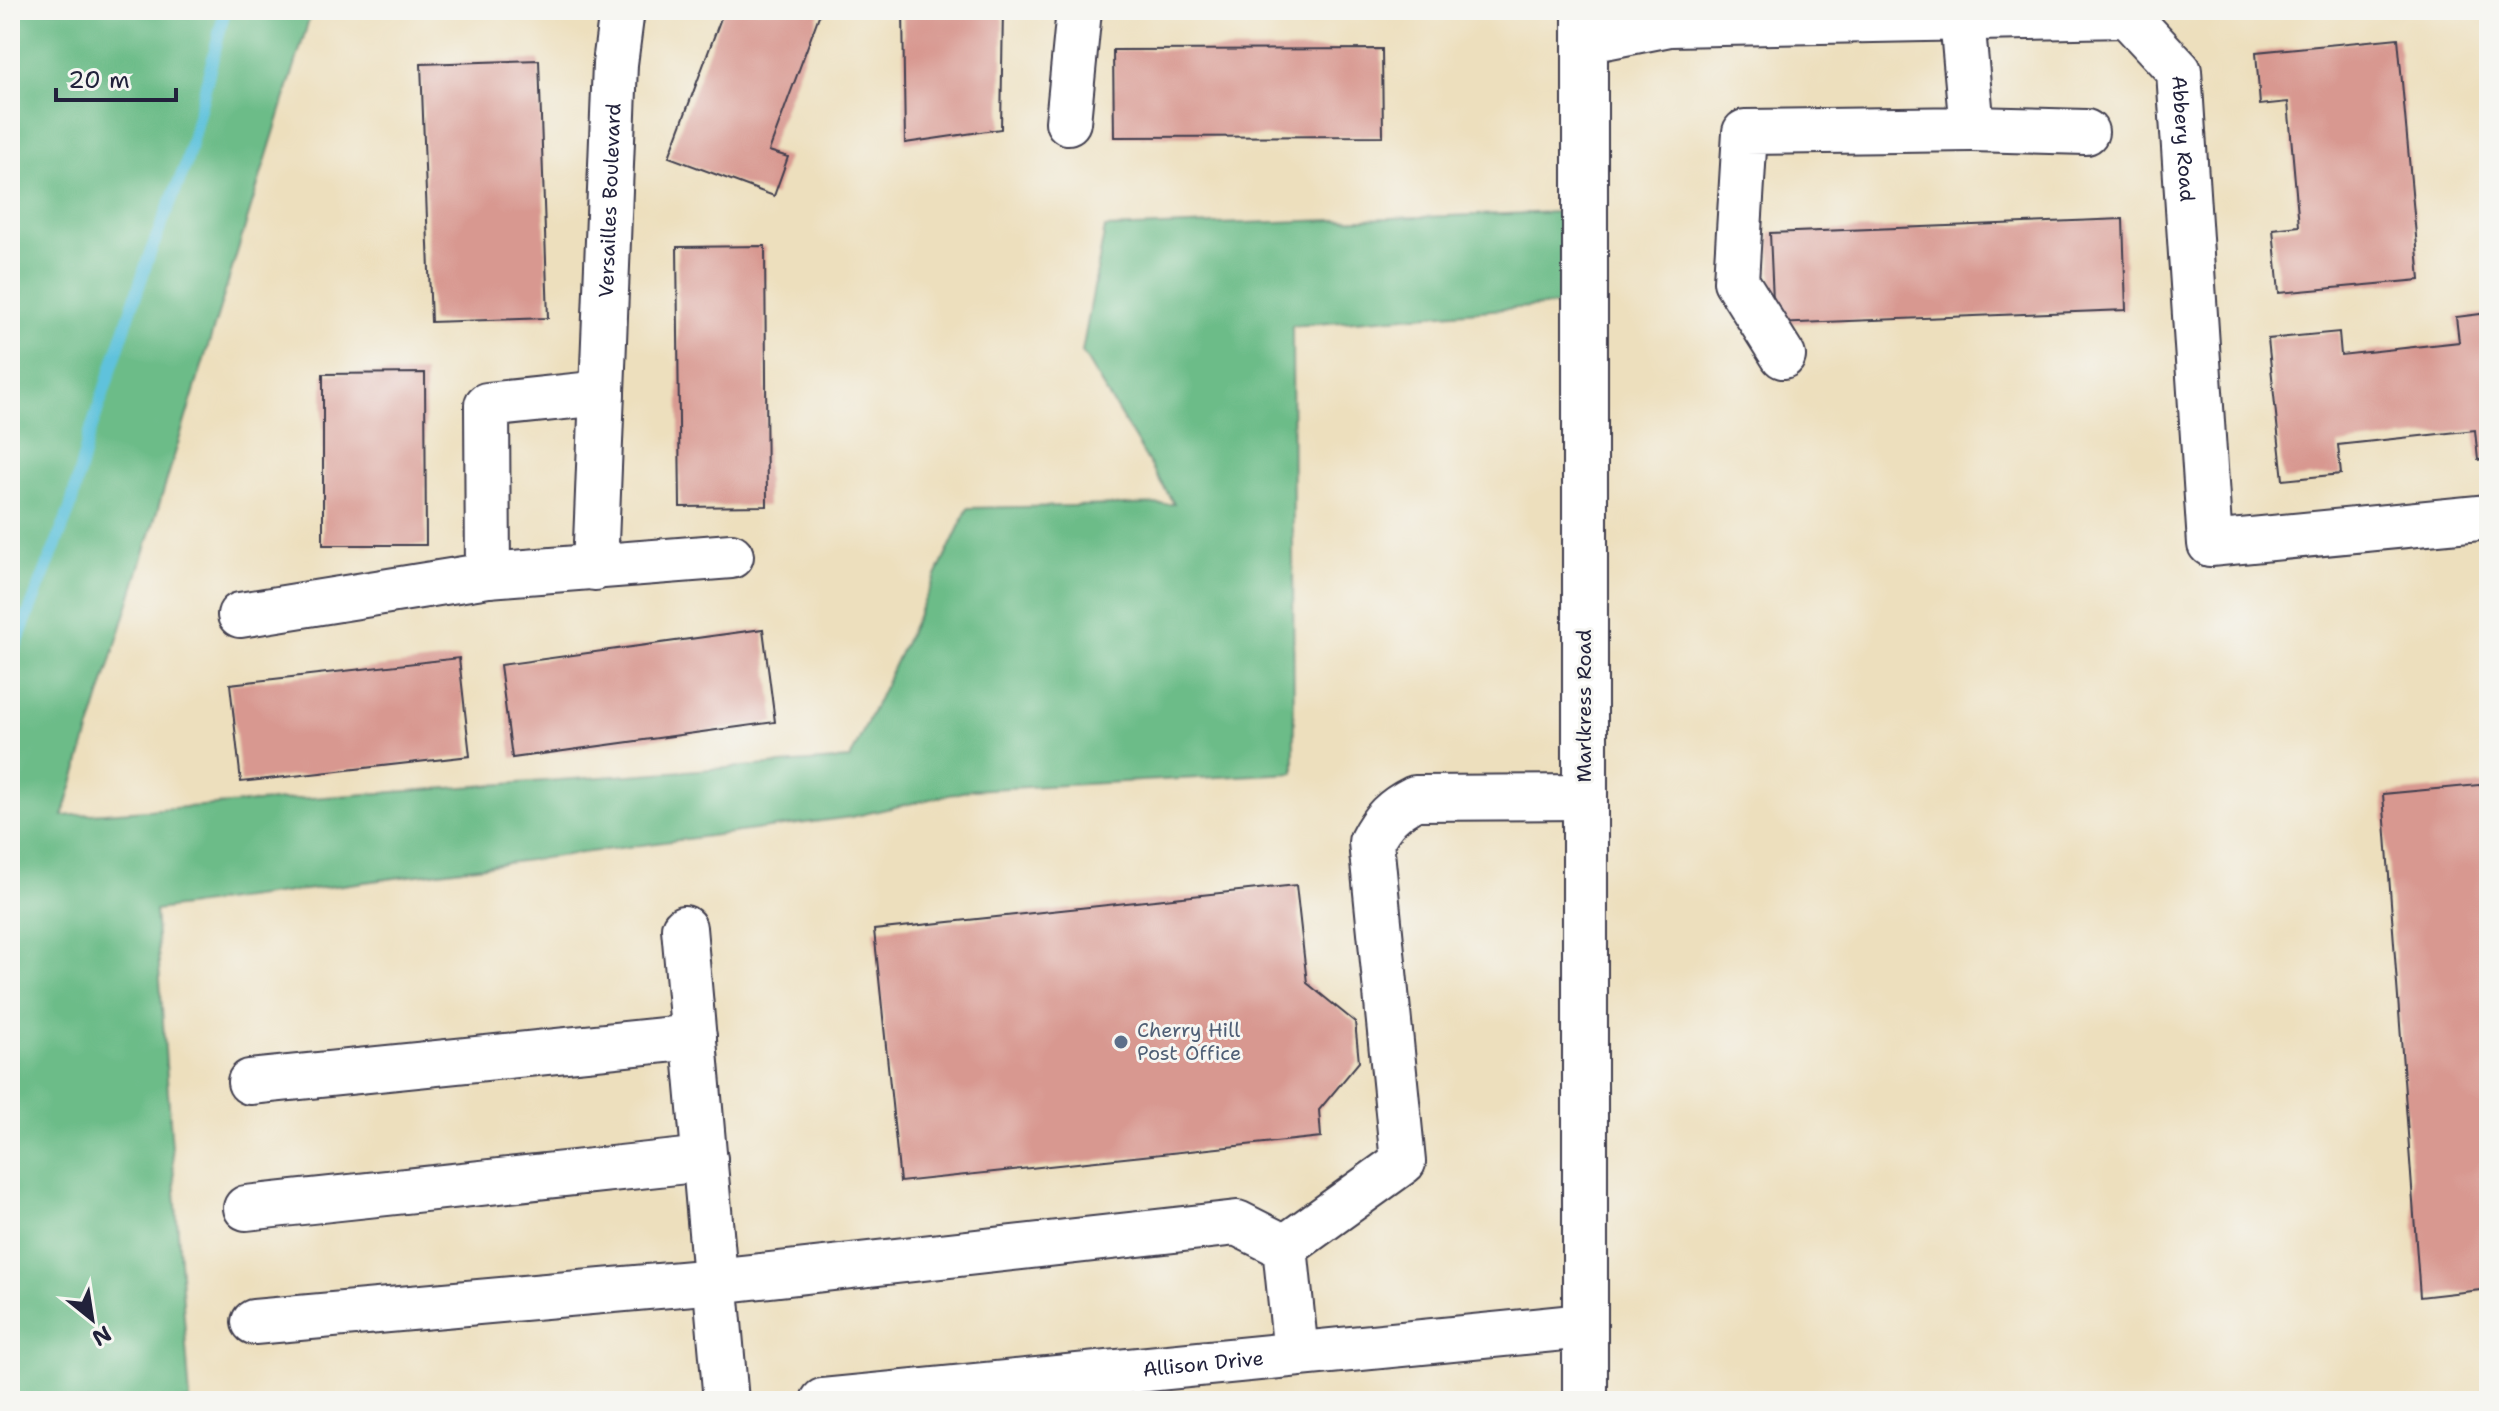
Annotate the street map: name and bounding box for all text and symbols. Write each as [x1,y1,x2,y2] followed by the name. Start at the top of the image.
[56,52,176,102] scale bar
[68,64,130,96] text: 20 m
[2166,75,2201,203] street label: Abbery Road
[593,102,626,298] street label: Versailles Boulevard
[1571,629,1597,783] street label: Marlkress Road
[1137,1017,1241,1066] place label: Cherry Hill Post Office
[1112,1033,1130,1051] marker: Cherry Hill Post Office
[52,1279,132,1359] north arrow
[87,1319,117,1353] text: N
[1141,1345,1265,1382] street label: Allison Drive

